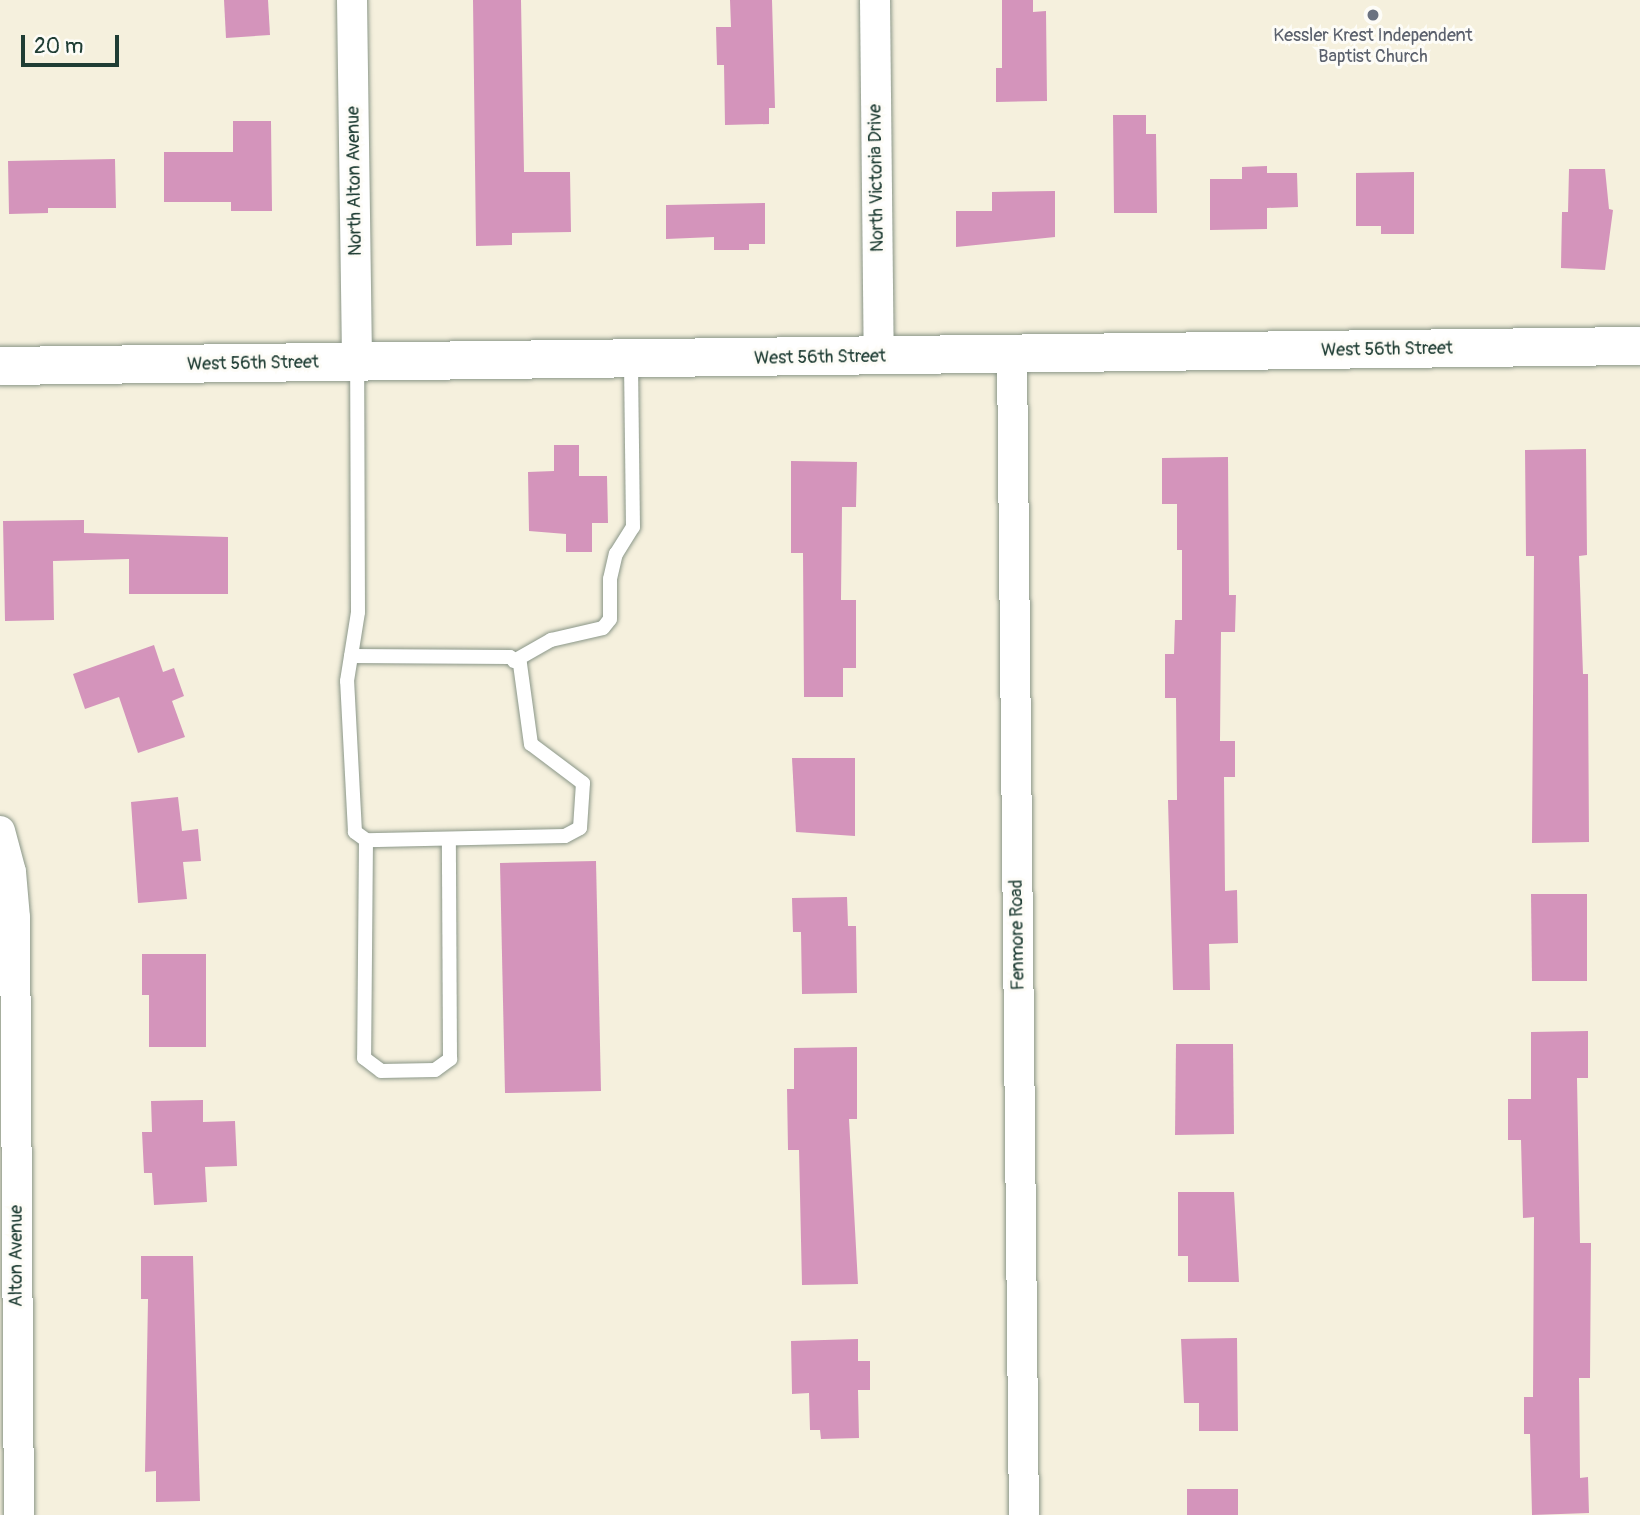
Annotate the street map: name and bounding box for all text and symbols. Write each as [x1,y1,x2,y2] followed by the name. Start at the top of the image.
[1365,7,1381,23] marker: Kessler Krest Independent Baptist Church
[24,21,122,65] scale bar
[1273,26,1473,68] place label: Kessler Krest Independent Baptist Church
[34,33,83,60] text: 20 m
[865,104,889,252] street label: North Victoria Drive
[343,106,367,256] street label: North Alton Avenue
[1321,338,1453,362] street label: West 56th Street
[754,346,886,370] street label: West 56th Street
[187,352,319,376] street label: West 56th Street
[1006,879,1030,991] street label: Fenmore Road
[6,1205,28,1307] street label: Alton Avenue

